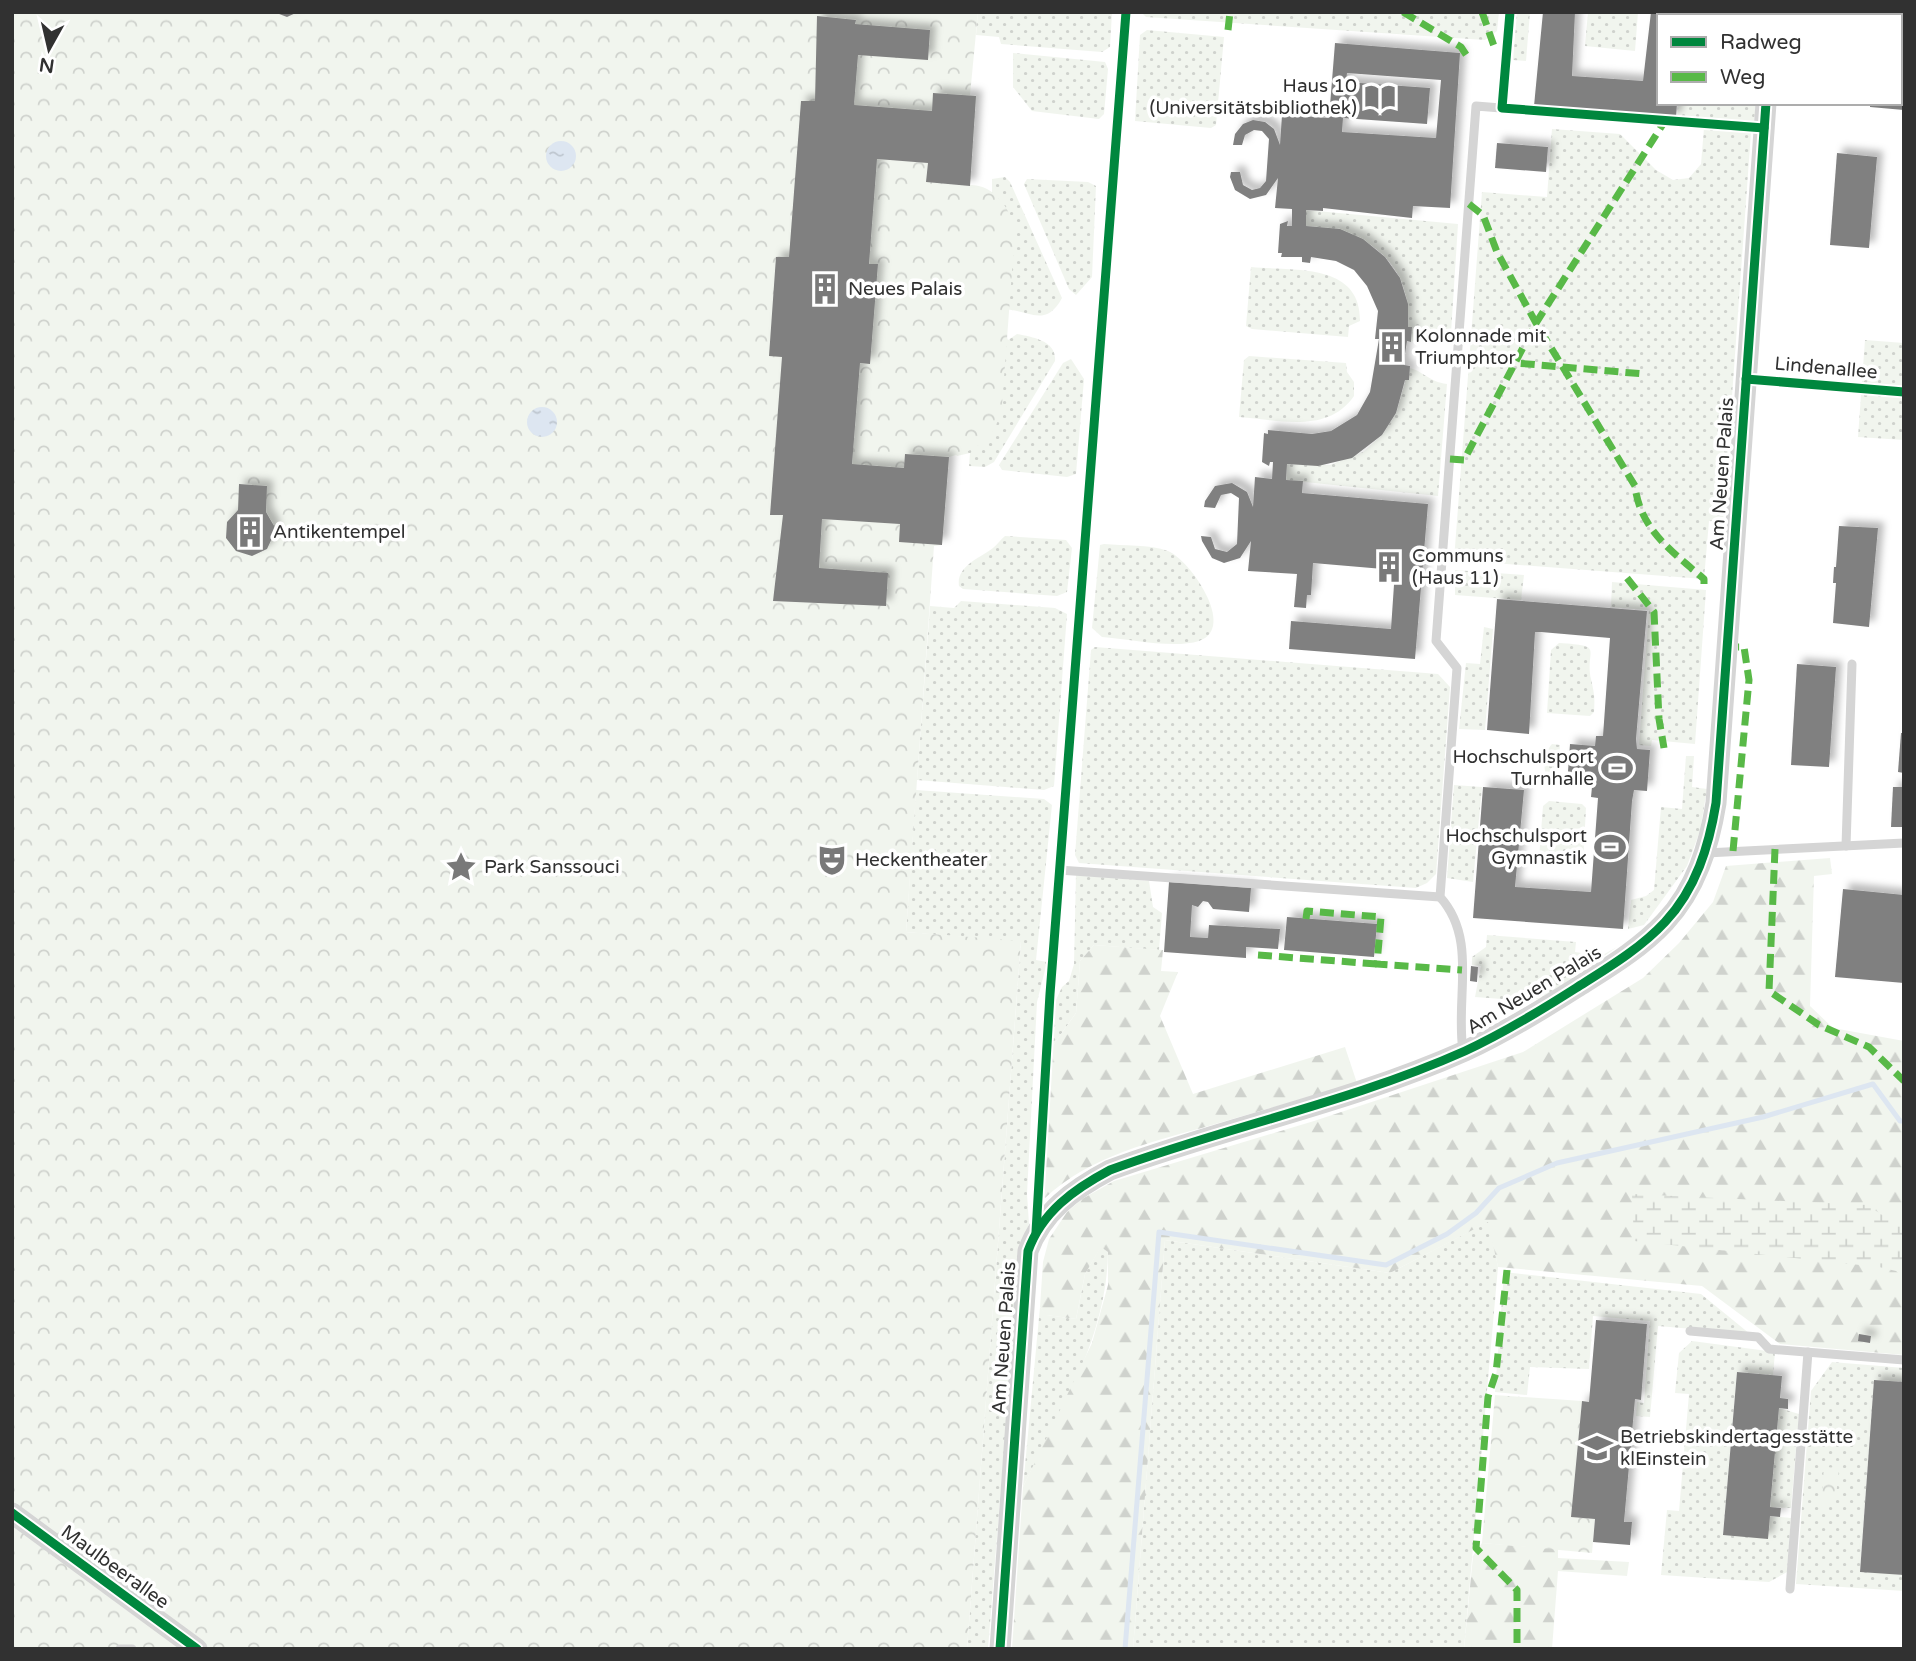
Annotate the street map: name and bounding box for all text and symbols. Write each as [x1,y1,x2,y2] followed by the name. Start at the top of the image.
[14,14,84,84] north arrow
[1657,14,1902,105] legend
[1720,30,1802,55] text: Radweg
[38,53,56,77] text: N
[1720,65,1765,90] text: Weg
[1150,75,1357,119] place label: Haus 10 (Universitätsbibliothek)
[1363,80,1397,114] library icon: Haus 10 (Universitätsbibliothek)
[808,272,842,306] building icon: Neues Palais
[848,278,962,300] place label: Neues Palais
[1415,325,1547,369] place label: Kolonnade mit Triumphtor
[1375,330,1409,364] building icon: Kolonnade mit Triumphtor
[1774,353,1878,383] street label: Lindenallee
[1706,397,1738,551] street label: Am Neuen Palais
[233,515,267,549] building icon: Antikentempel
[273,521,405,543] place label: Antikentempel
[1412,545,1504,589] place label: Communs (Haus 11)
[1372,550,1406,584] building icon: Communs (Haus 11)
[1452,746,1594,790] place label: Hochschulsport Turnhalle
[1600,751,1634,785] sports icon: Hochschulsport Turnhalle
[1445,825,1587,869] place label: Hochschulsport Gymnastik
[1593,830,1627,864] sports icon: Hochschulsport Gymnastik
[815,843,849,877] theatre icon: Heckentheater
[855,849,988,871] place label: Heckentheater
[444,850,478,884] place icon: Park Sanssouci
[484,856,620,878] place label: Park Sanssouci
[1463,941,1605,1039] street label: Am Neuen Palais
[988,1261,1020,1415] street label: Am Neuen Palais
[1620,1426,1853,1470] place label: Betriebskindertagesstätte klEinstein
[1580,1431,1614,1465] school or university icon: Betriebskindertagesstätte klEinstein
[57,1521,173,1613] street label: Maulbeerallee

